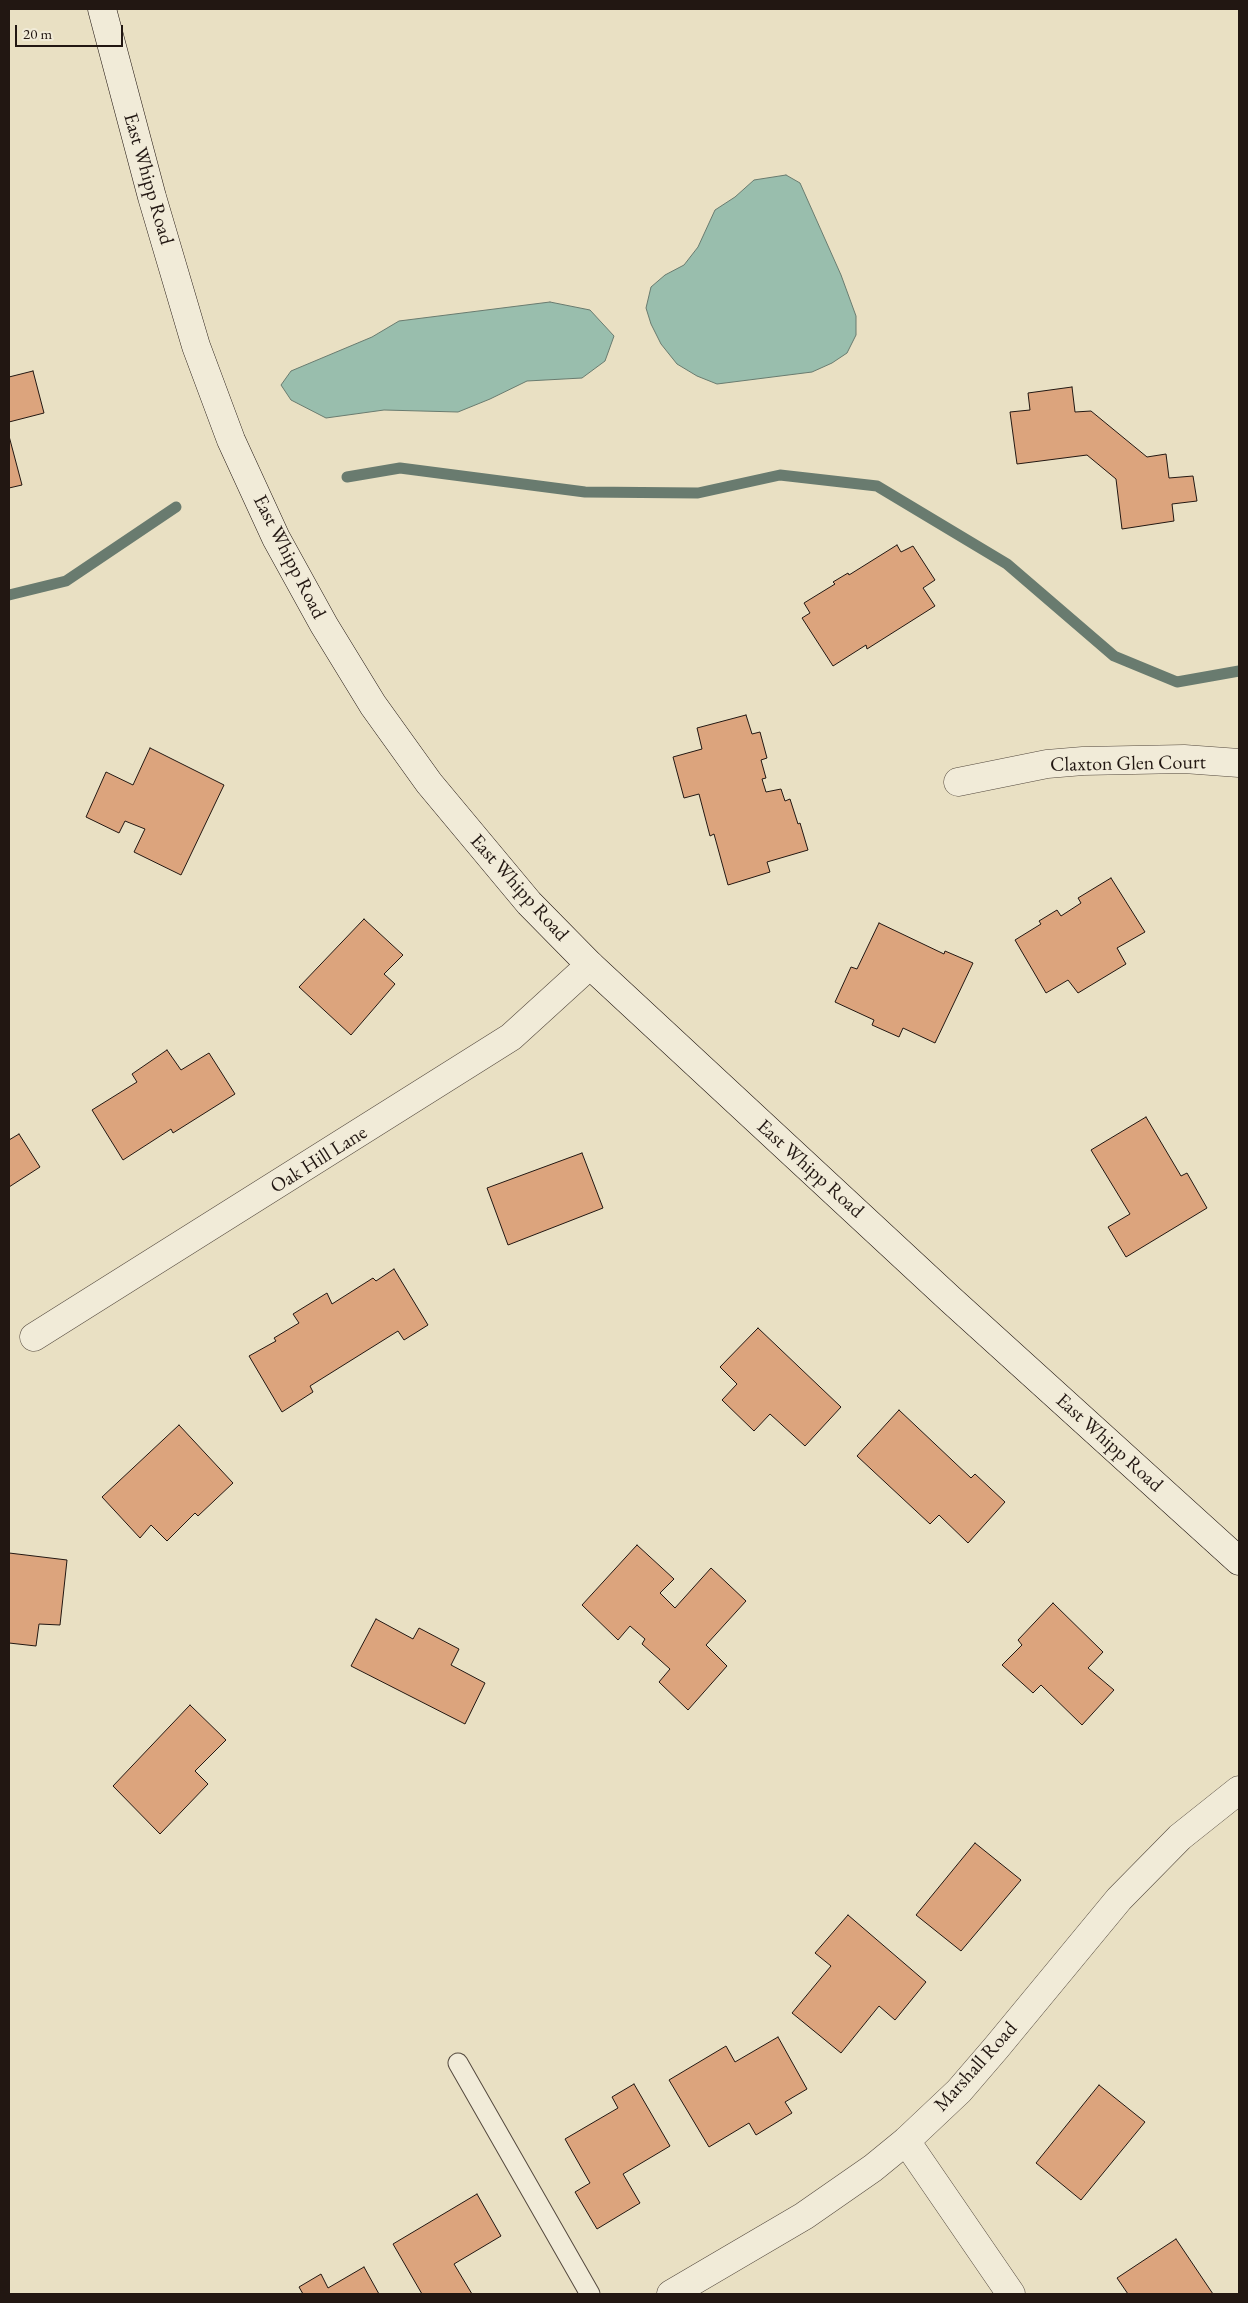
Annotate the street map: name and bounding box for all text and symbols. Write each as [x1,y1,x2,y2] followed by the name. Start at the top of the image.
[18,15,125,47] scale bar
[23,24,52,43] text: 20 m
[118,110,178,248] street label: East Whipp Road
[248,491,330,623] street label: East Whipp Road
[1050,751,1206,777] street label: Claxton Glen Court
[465,830,573,946] street label: East Whipp Road
[752,1115,868,1223] street label: East Whipp Road
[266,1121,372,1199] street label: Oak Hill Lane
[1051,1389,1167,1497] street label: East Whipp Road
[929,2017,1023,2117] street label: Marshall Road

